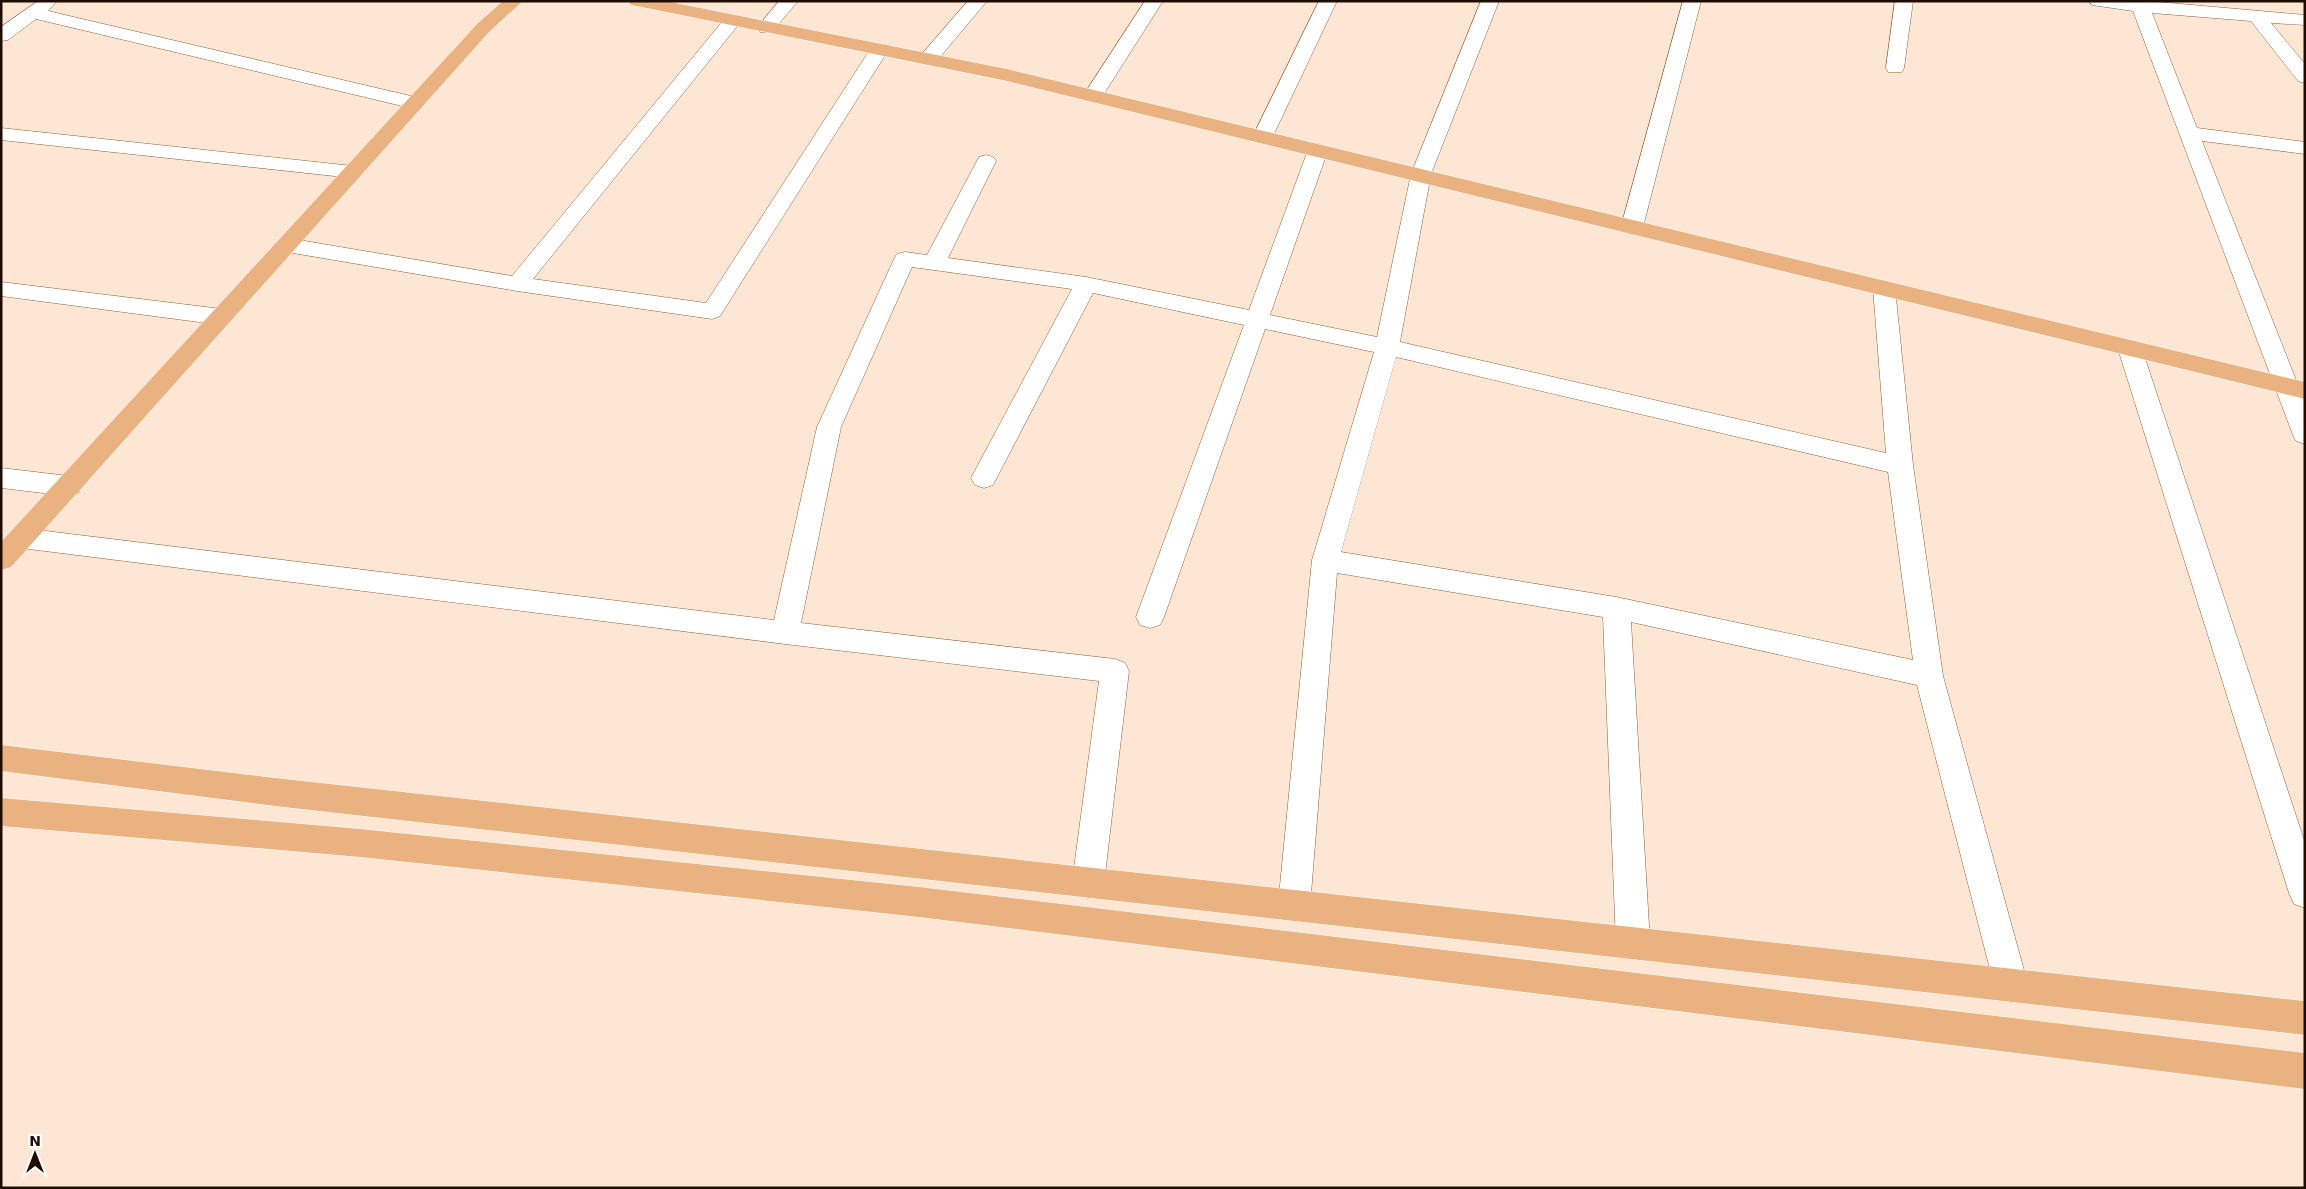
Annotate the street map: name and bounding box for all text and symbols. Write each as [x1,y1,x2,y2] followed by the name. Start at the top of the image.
[10,1129,60,1179] north arrow
[29,1133,41,1149] text: N

